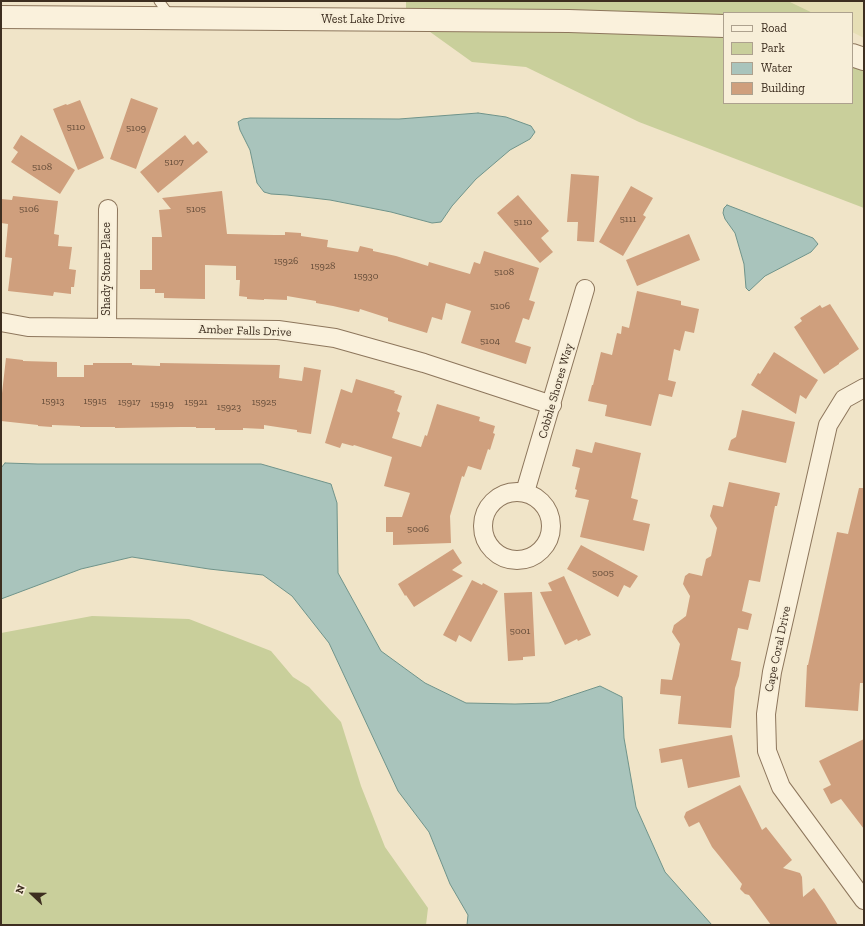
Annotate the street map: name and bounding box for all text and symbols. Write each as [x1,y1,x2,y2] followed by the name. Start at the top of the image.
[723,12,853,104] legend
[321,13,405,27] street label: West Lake Drive
[761,21,787,35] text: Road
[761,41,785,55] text: Park
[761,61,793,75] text: Water
[761,81,805,95] text: Building
[67,121,85,133] house number: 5110
[126,122,146,134] house number: 5109
[164,156,184,168] house number: 5107
[32,161,52,173] house number: 5108
[19,203,39,215] house number: 5106
[186,203,206,215] house number: 5105
[620,213,636,225] house number: 5111
[514,216,532,228] house number: 5110
[100,222,114,316] street label: Shady Stone Place
[274,255,298,267] house number: 15926
[311,260,335,272] house number: 15928
[494,266,514,278] house number: 5108
[354,270,378,282] house number: 15930
[490,300,510,312] house number: 5106
[198,322,292,340] street label: Amber Falls Drive
[480,335,500,347] house number: 5104
[535,342,577,440] street label: Cobble Shores Way
[41,395,65,407] house number: 15913
[83,395,107,407] house number: 15915
[118,396,140,408] house number: 15917
[184,396,208,408] house number: 15921
[252,396,276,408] house number: 15925
[150,398,174,410] house number: 15919
[217,401,241,413] house number: 15923
[407,523,429,535] house number: 5006
[592,567,614,579] house number: 5005
[762,605,794,693] street label: Cape Coral Drive
[510,625,530,637] house number: 5001
[12,874,52,914] north arrow
[13,883,28,896] text: N

